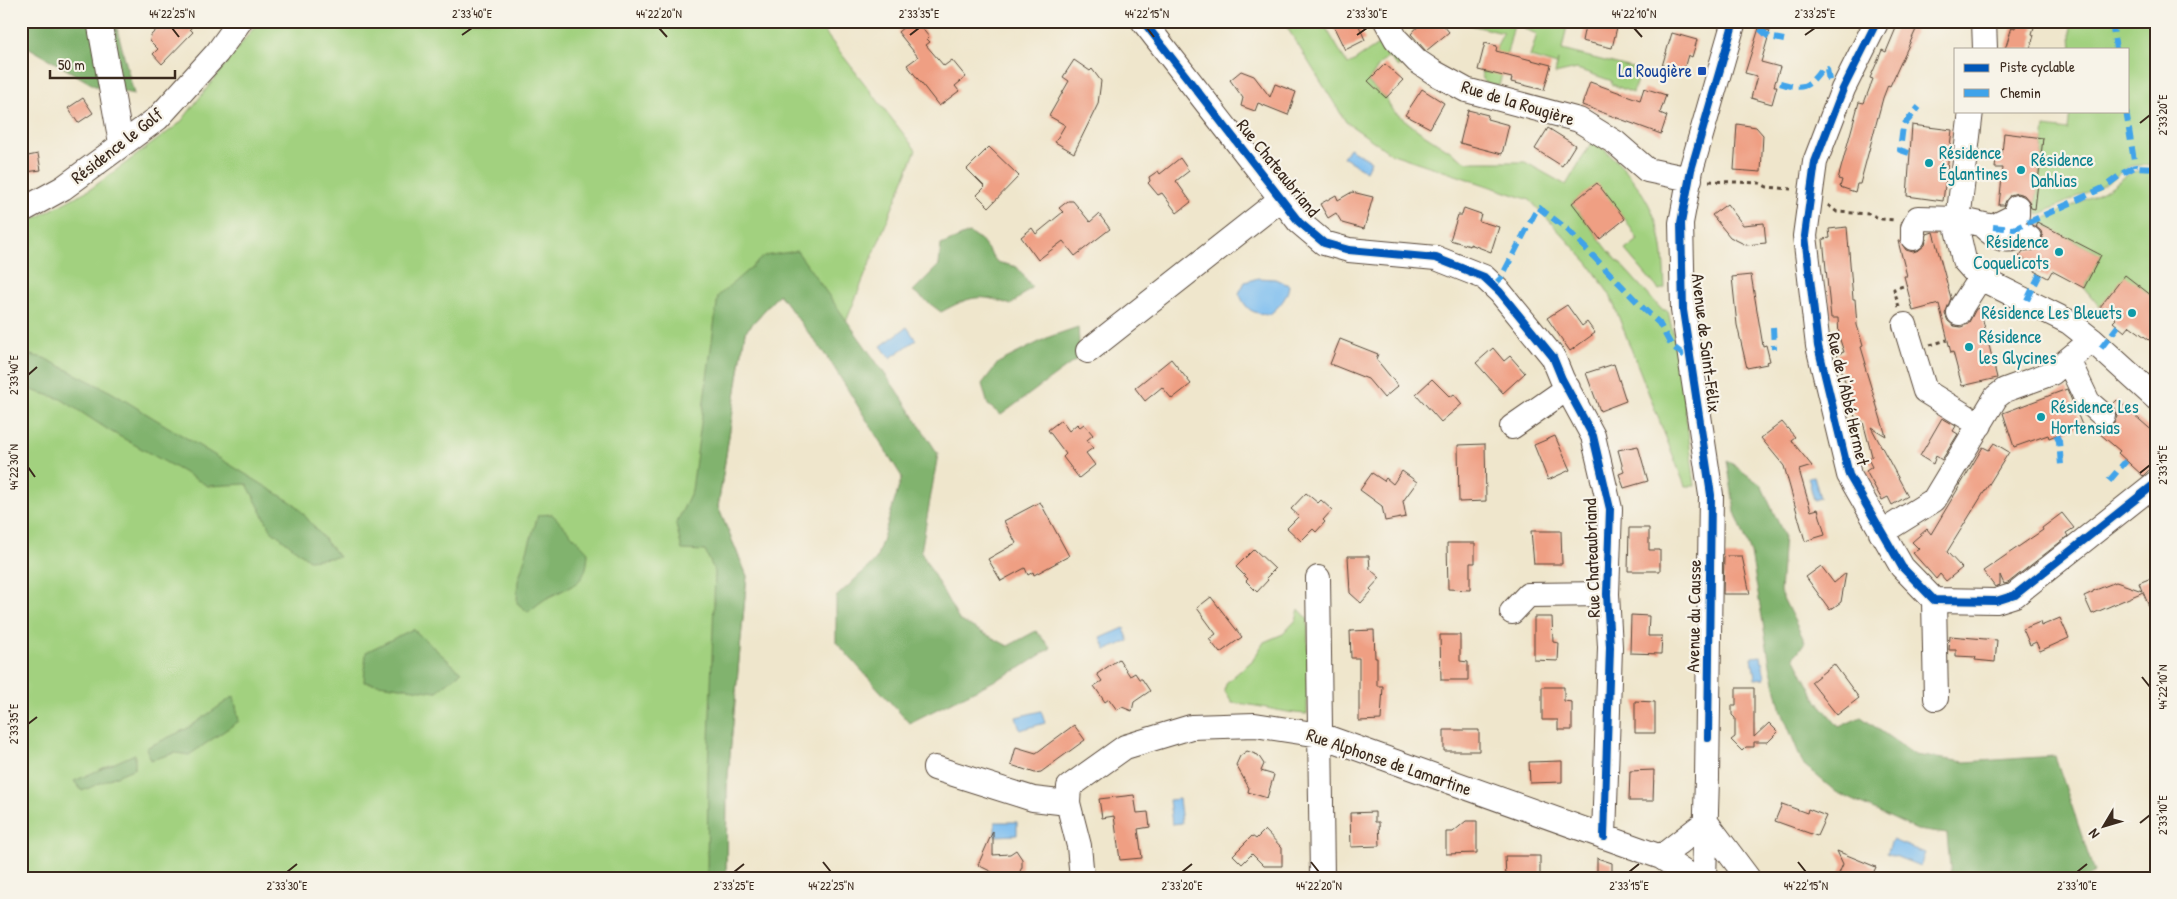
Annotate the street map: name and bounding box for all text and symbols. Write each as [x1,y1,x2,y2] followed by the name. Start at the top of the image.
[149,5,195,22] text: 44°22'25"N
[452,5,493,22] text: 2°33'40"E
[636,5,682,22] text: 44°22'20"N
[899,5,940,22] text: 2°33'35"E
[1125,5,1169,22] text: 44°22'15"N
[1347,5,1388,22] text: 2°33'30"E
[1612,5,1656,22] text: 44°22'10"N
[1795,5,1836,22] text: 2°33'25"E
[50,48,175,80] scale bar
[1954,48,2130,112] legend
[58,54,85,75] text: 50 m
[2000,56,2075,77] text: Piste cyclable
[1618,58,1692,83] place label: La Rougière
[1696,65,1708,77] marker: La Rougière
[1459,73,1578,132] street label: Rue de la Rougière
[2000,82,2041,103] text: Chemin
[2154,94,2171,136] text: 2°33'20"E
[66,102,168,189] street label: Résidence le Golf
[1231,113,1326,222] street label: Rue Chateaubriand
[1939,140,2007,186] place label: Résidence Églantines
[2031,147,2094,193] place label: Résidence Dahlias
[1923,157,1935,169] marker: Résidence Églantines
[2015,164,2027,176] marker: Résidence Dahlias
[1973,229,2049,275] place label: Résidence Coquelicots
[2053,246,2065,258] marker: Résidence Coquelicots
[1686,272,1727,414] street label: Avenue de Saint-Félix
[1982,300,2122,325] place label: Résidence Les Bleuets
[2126,307,2138,319] marker: Résidence Les Bleuets
[1979,324,2056,370] place label: Résidence les Glycines
[1821,330,1876,469] street label: Rue de l'Abbé Hermet
[1963,341,1975,353] marker: Résidence les Glycines
[5,354,22,395] text: 2°33'40"E
[2051,394,2139,440] place label: Résidence Les Hortensias
[2035,411,2047,423] marker: Résidence Les Hortensias
[5,444,22,490] text: 44°22'30"N
[2154,445,2171,485] text: 2°33'15"E
[1577,498,1606,618] street label: Rue Chateaubriand
[1680,559,1707,673] street label: Avenue du Causse
[2154,665,2171,709] text: 44°22'10"N
[5,703,22,744] text: 2°33'35"E
[1303,722,1475,802] street label: Rue Alphonse de Lamartine
[2154,794,2171,835] text: 2°33'10"E
[2080,802,2130,852] north arrow
[2083,825,2103,843] text: N
[267,877,308,894] text: 2°33'30"E
[714,877,755,894] text: 2°33'25"E
[808,877,854,894] text: 44°22'25"N
[1161,877,1203,894] text: 2°33'20"E
[1296,877,1342,894] text: 44°22'20"N
[1609,877,1649,894] text: 2°33'15"E
[1784,877,1828,894] text: 44°22'15"N
[2057,877,2098,894] text: 2°33'10"E

